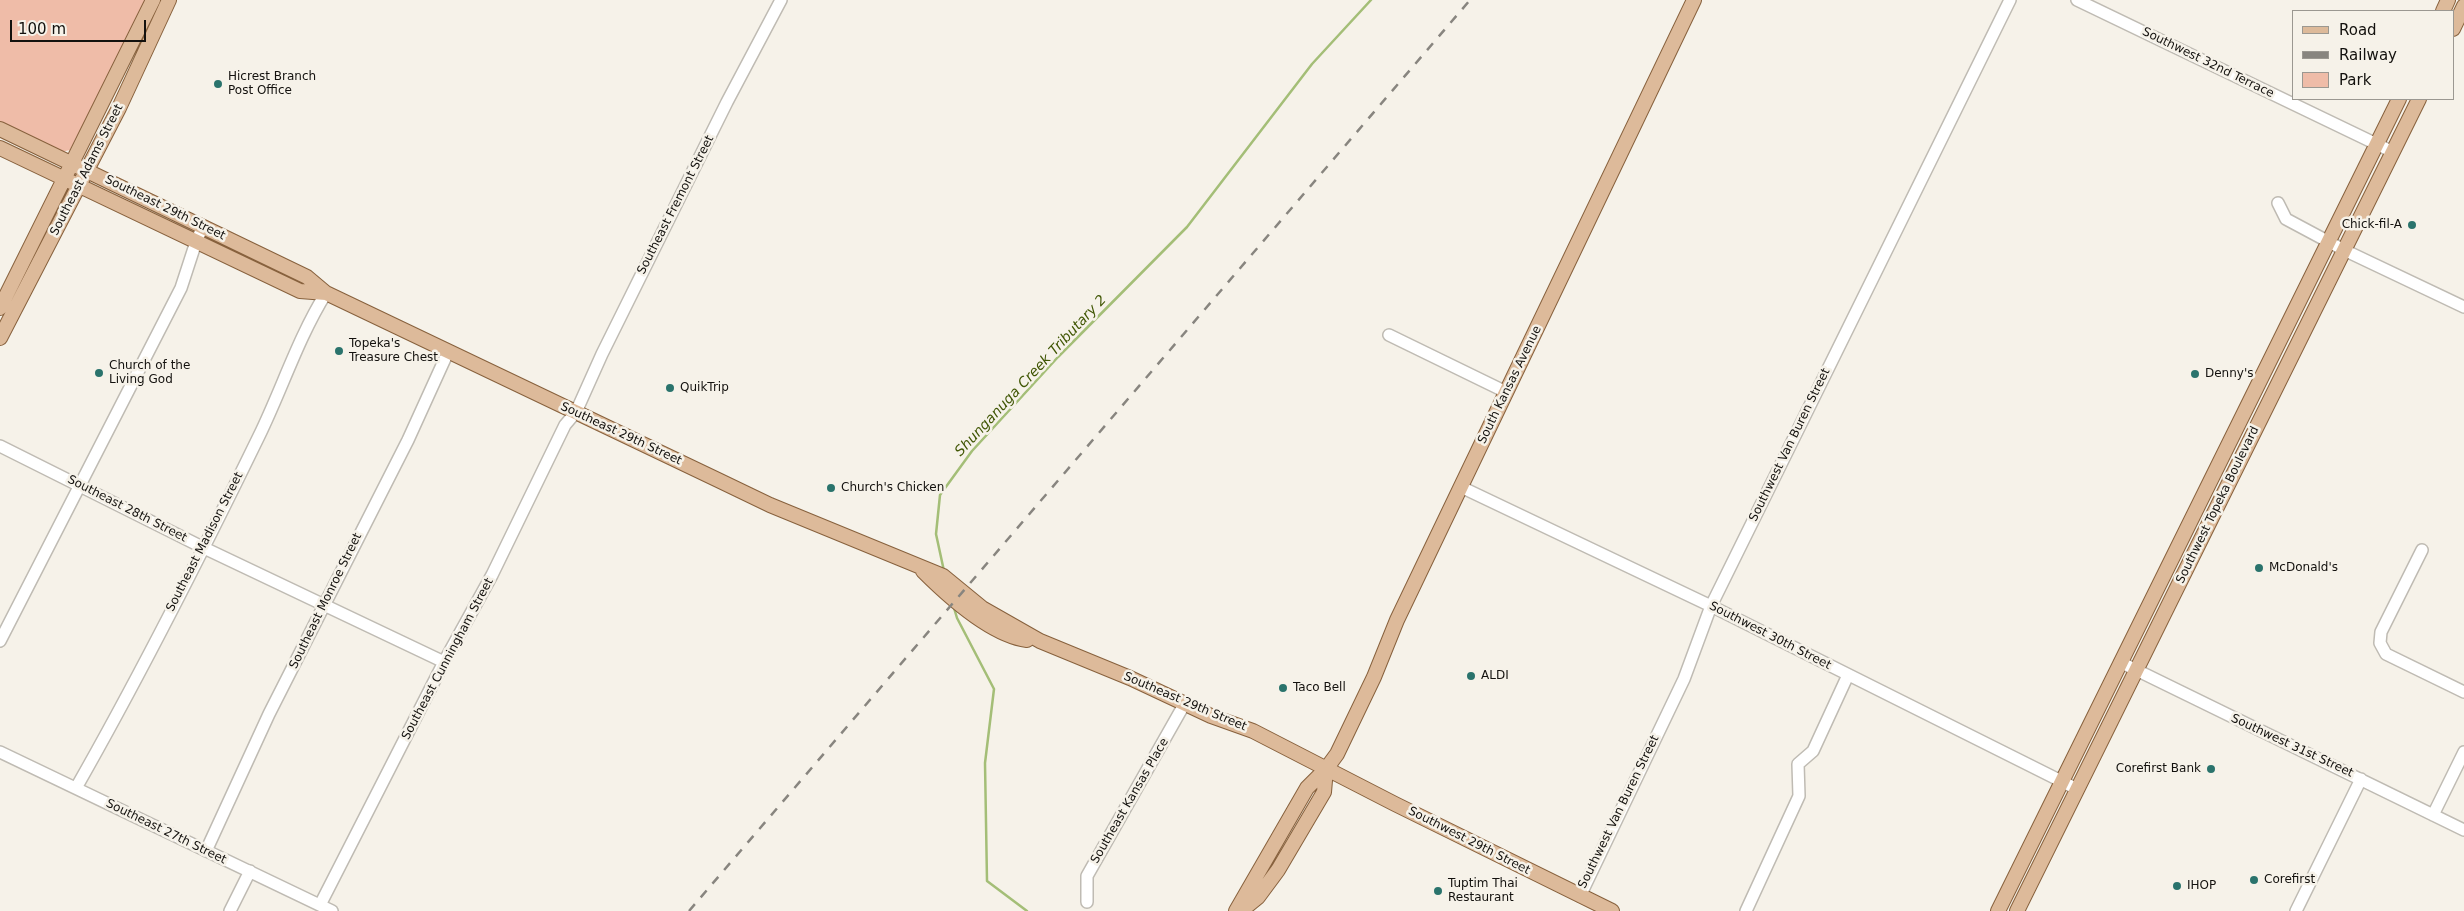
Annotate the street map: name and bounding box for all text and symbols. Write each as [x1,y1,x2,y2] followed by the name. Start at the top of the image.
[12,10,149,42] scale bar
[2292,10,2454,100] legend
[18,20,66,38] text: 100 m
[2339,21,2377,39] text: Road
[2140,25,2276,101] street label: Southwest 32nd Terrace
[2339,46,2397,64] text: Railway
[228,70,316,98] place label: Hicrest Branch Post Office
[2339,71,2371,89] text: Park
[212,78,224,90] marker: Hicrest Branch Post Office
[48,102,126,238] street label: Southeast Adams Street
[635,133,717,277] street label: Southeast Fremont Street
[102,173,228,243] street label: Southeast 29th Street
[2342,218,2402,232] place label: Chick-fil-A
[2406,219,2418,231] marker: Chick-fil-A
[952,292,1110,460] water label: Shunganuga Creek Tributary 2
[1475,324,1545,446] street label: South Kansas Avenue
[349,337,438,365] place label: Topeka's Treasure Chest
[333,345,345,357] marker: Topeka's Treasure Chest
[109,359,190,387] place label: Church of the Living God
[1747,366,1833,524] street label: Southwest Van Buren Street
[93,367,105,379] marker: Church of the Living God
[2205,367,2253,381] place label: Denny's
[2189,368,2201,380] marker: Denny's
[680,381,729,395] place label: QuikTrip
[664,382,676,394] marker: QuikTrip
[558,400,684,468] street label: Southeast 29th Street
[2174,424,2262,586] street label: Southwest Topeka Boulevard
[164,470,246,614] street label: Southeast Madison Street
[65,473,189,545] street label: Southeast 28th Street
[841,481,944,495] place label: Church's Chicken
[825,482,837,494] marker: Church's Chicken
[287,531,365,671] street label: Southeast Monroe Street
[2269,561,2338,575] place label: McDonald's
[2253,562,2265,574] marker: McDonald's
[399,576,497,742] street label: Southeast Cunningham Street
[1707,599,1833,673] street label: Southwest 30th Street
[1481,669,1509,683] place label: ALDI
[1121,670,1249,734] street label: Southeast 29th Street
[1465,670,1477,682] marker: ALDI
[1293,681,1346,695] place label: Taco Bell
[1277,682,1289,694] marker: Taco Bell
[2229,711,2355,781] street label: Southwest 31st Street
[1576,733,1662,891] street label: Southwest Van Buren Street
[1088,736,1172,866] street label: Southeast Kansas Place
[2116,762,2201,776] place label: Corefirst Bank
[2205,763,2217,775] marker: Corefirst Bank
[103,797,229,867] street label: Southeast 27th Street
[1406,804,1532,878] street label: Southwest 29th Street
[2264,873,2315,887] place label: Corefirst
[2248,874,2260,886] marker: Corefirst
[1448,877,1518,905] place label: Tuptim Thai Restaurant
[2187,879,2216,893] place label: IHOP
[2171,880,2183,892] marker: IHOP
[1432,885,1444,897] marker: Tuptim Thai Restaurant

